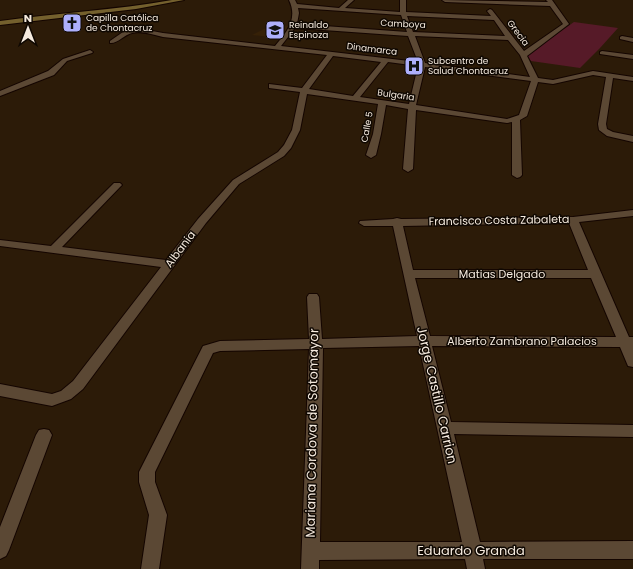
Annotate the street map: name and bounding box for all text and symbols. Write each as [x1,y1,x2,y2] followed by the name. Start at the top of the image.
[8,8,48,48] north arrow
[24,10,32,26] text: N
[61,12,83,34] church icon: Capilla Católica de Chontacruz
[86,12,158,34] place label: Capilla Católica de Chontacruz
[380,17,426,31] street label: Camboya
[504,18,532,48] street label: Grecia
[264,19,286,41] school or university icon: Reinaldo Espinoza
[289,19,328,41] place label: Reinaldo Espinoza
[346,40,398,58] street label: Dinamarca
[403,55,425,77] hospital icon: Subcentro de Salud Chontacruz
[428,55,508,77] place label: Subcentro de Salud Chontacruz
[377,86,415,104] street label: Bulgaria
[358,110,376,143] street label: Calle 5
[428,211,570,229] street label: Francisco Costa Zabaleta
[161,227,199,271] street label: Albania
[459,266,545,282] street label: Matias Delgado
[412,324,462,466] street label: Jorge Castillo Carrion
[301,328,323,538] street label: Mariana Cordova de Sotomayor
[447,333,597,349] street label: Alberto Zambrano Palacios
[417,541,525,560] street label: Eduardo Granda

